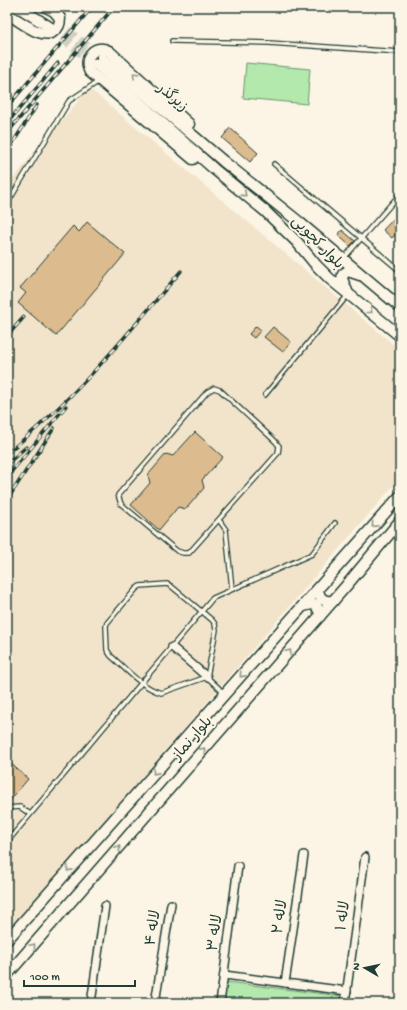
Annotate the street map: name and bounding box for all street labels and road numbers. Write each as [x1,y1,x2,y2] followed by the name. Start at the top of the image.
[152,78,192,116] street label: زیرگذر
[287,212,347,274] street label: بلوار کچویی
[168,713,217,766] street label: بلوار نماز
[270,899,292,935] street label: لاله ۲
[333,900,355,932] street label: لاله ۱
[142,909,166,947] street label: لاله ۴
[205,913,227,953] street label: لاله ۳

